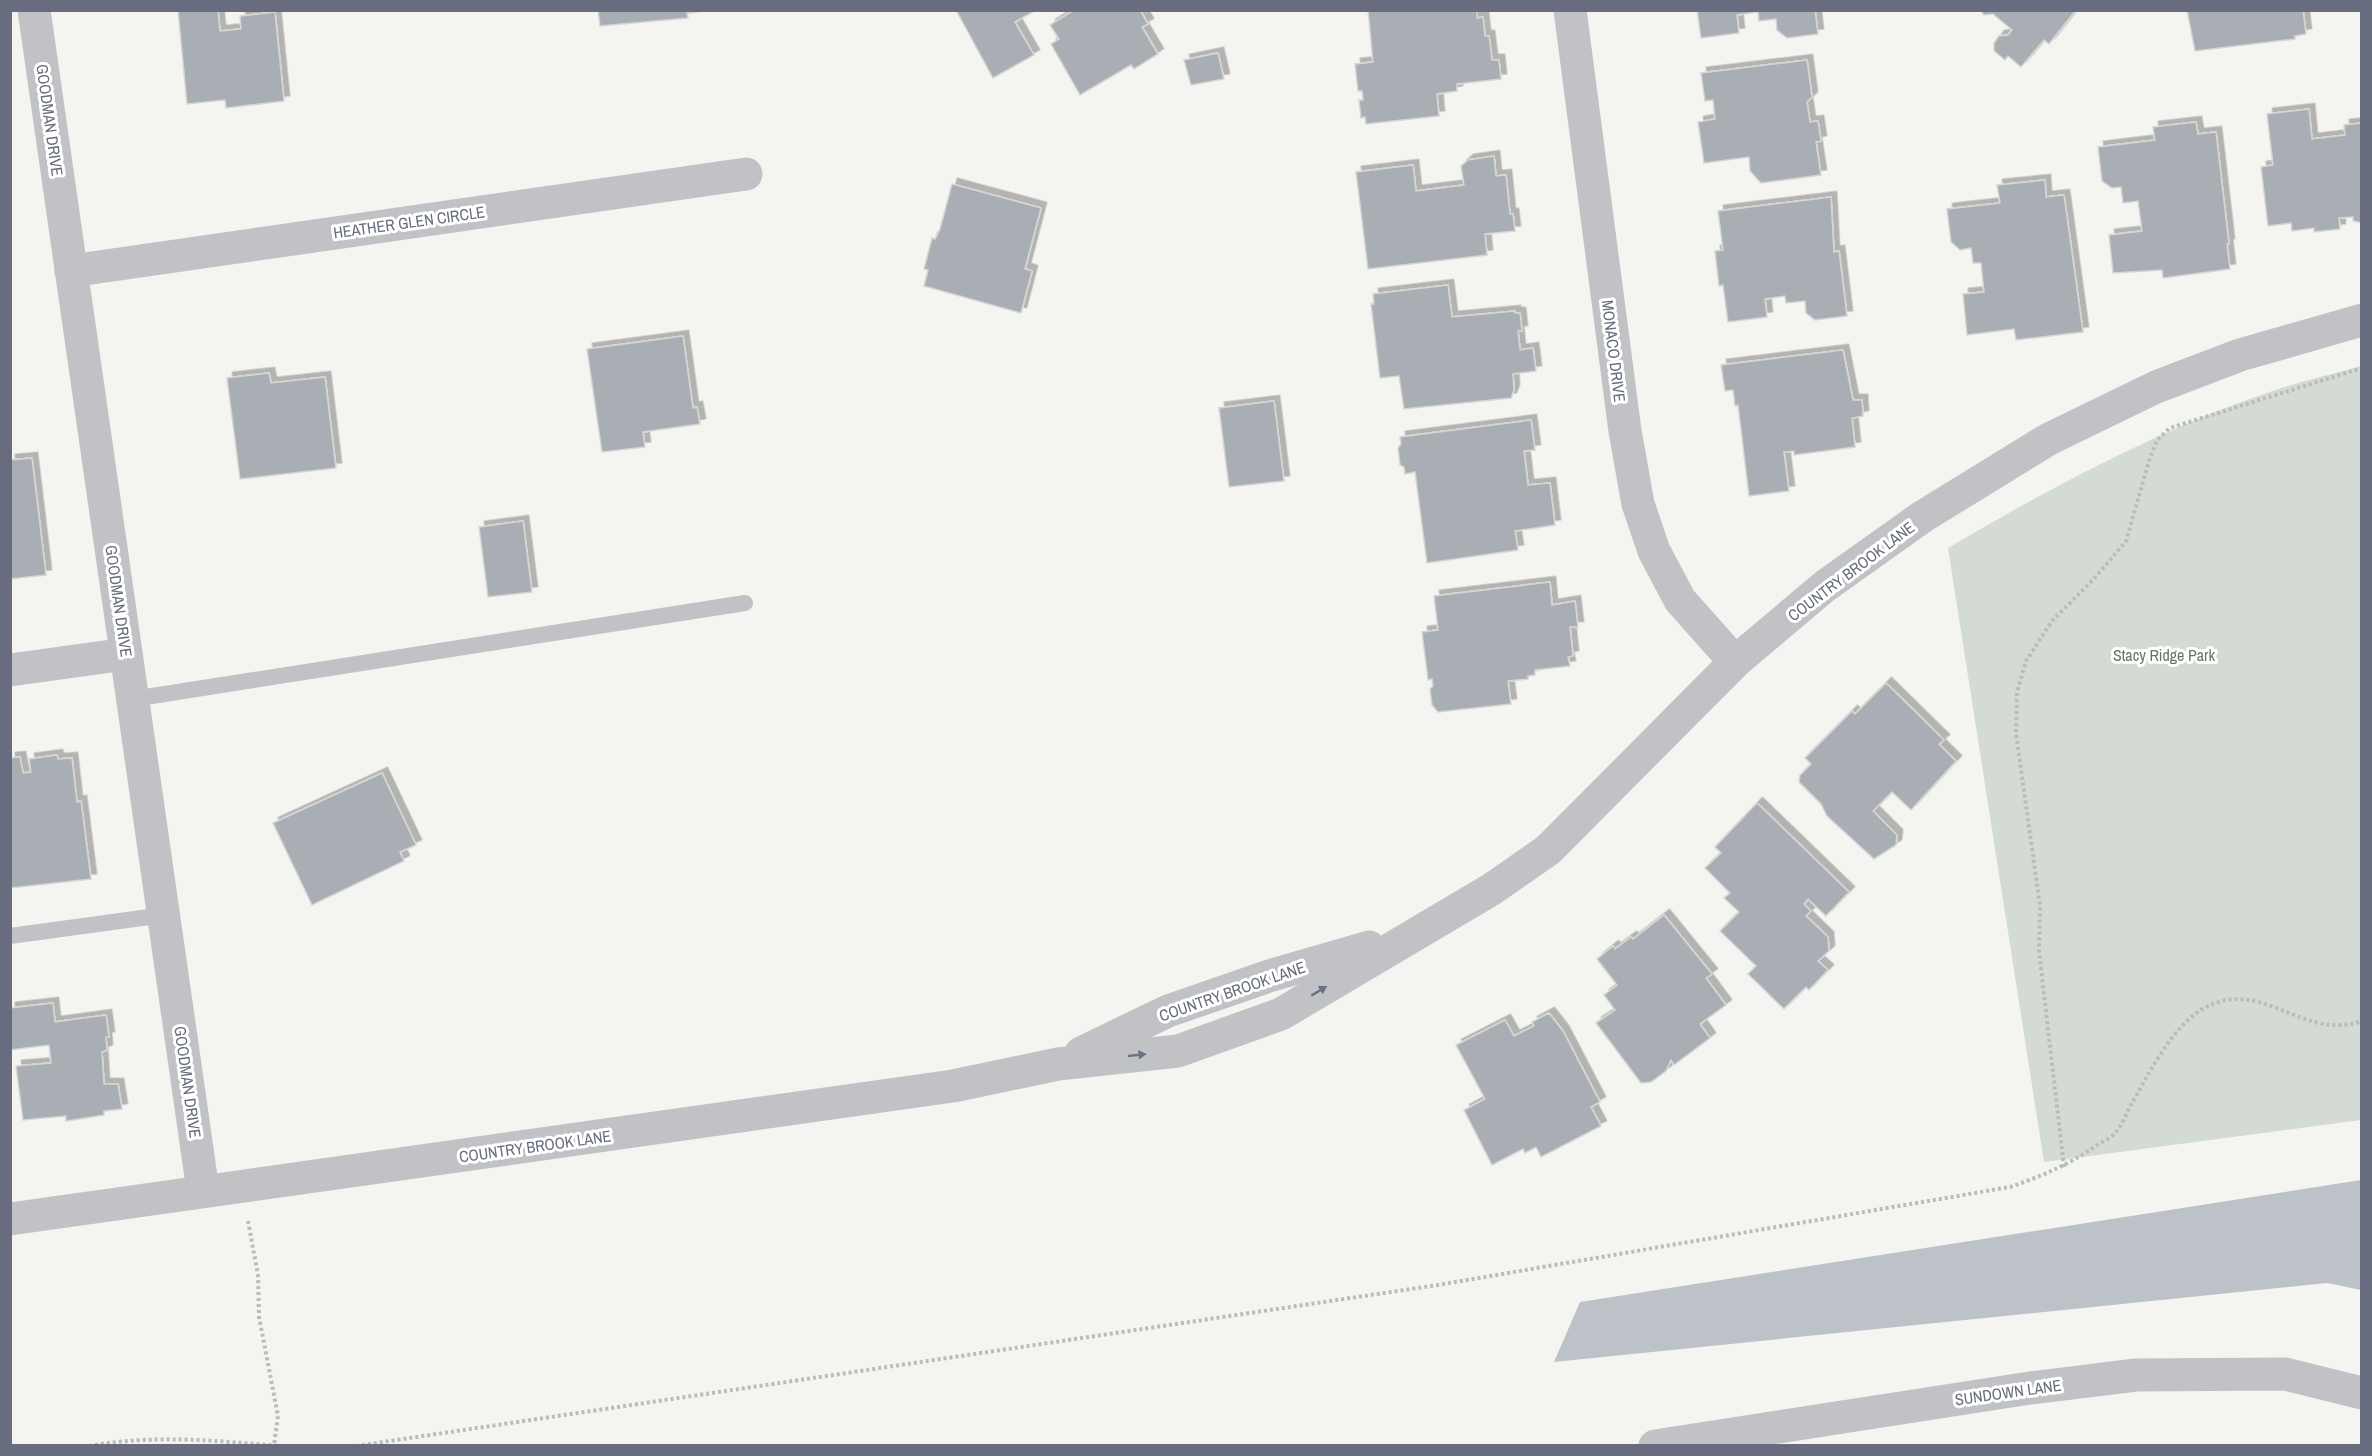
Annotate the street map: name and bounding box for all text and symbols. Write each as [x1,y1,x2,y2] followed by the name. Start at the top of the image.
[31,63,69,177] street label: GOODMAN DRIVE
[332,200,486,244] street label: HEATHER GLEN CIRCLE
[1597,299,1631,403] street label: MONACO DRIVE
[1783,516,1919,626] street label: COUNTRY BROOK LANE
[100,544,138,658] street label: GOODMAN DRIVE
[2113,644,2215,666] park label: Stacy Ridge Park
[1156,956,1308,1026] street label: COUNTRY BROOK LANE
[1311,985,1327,996] one-way arrow
[169,1025,207,1139] street label: GOODMAN DRIVE
[1128,1051,1147,1060] one-way arrow
[458,1124,612,1168] street label: COUNTRY BROOK LANE
[1953,1374,2063,1410] street label: SUNDOWN LANE

